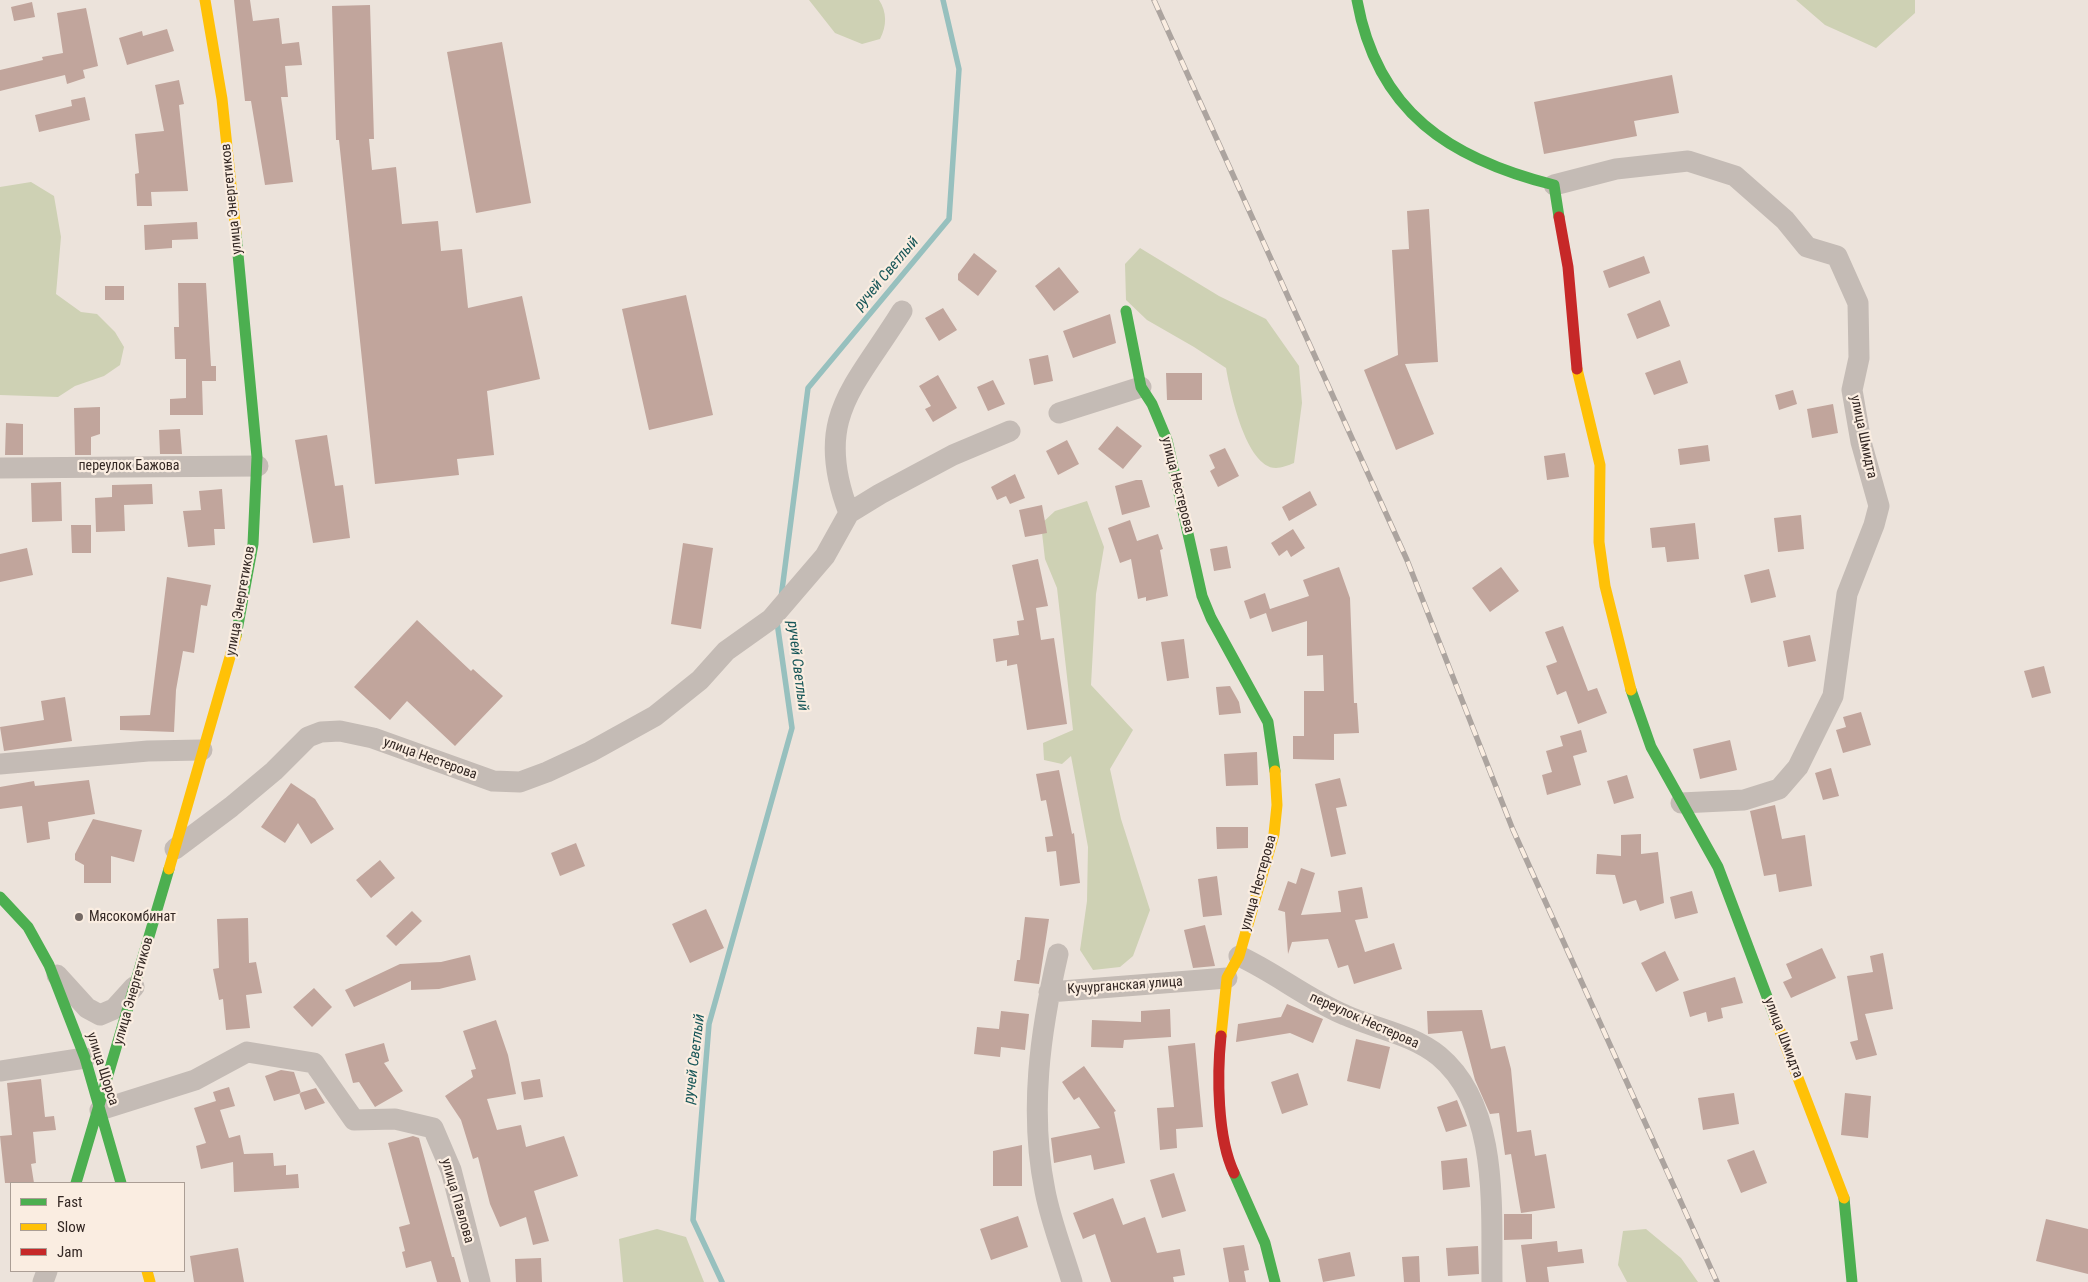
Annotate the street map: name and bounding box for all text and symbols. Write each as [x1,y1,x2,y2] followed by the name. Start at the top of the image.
[218,143,246,255] street label: улица Энергетиков
[851,234,923,314] water label: ручей Светлый
[1846,394,1880,480] street label: улица Шмидта
[1157,435,1197,535] street label: улица Нестерова
[78,458,180,474] street label: переулок Бажова
[223,545,259,657] street label: улица Энергетиков
[783,620,811,712] water label: ручей Светлый
[381,734,479,784] street label: улица Нестерова
[1237,833,1281,933] street label: улица Нестерова
[89,909,176,925] place label: Мясокомбинат
[73,911,85,923] marker: Мясокомбинат
[111,935,157,1047] street label: улица Энергетиков
[1067,974,1183,998] street label: Кучурганская улица
[1307,989,1421,1053] street label: переулок Нестерова
[1760,996,1806,1080] street label: улица Шмидта
[681,1013,709,1105] water label: ручей Светлый
[82,1030,122,1108] street label: улица Щорса
[437,1157,477,1245] street label: улица Павлова
[10,1182,185,1272] legend
[57,1193,82,1211] text: Fast
[57,1218,86,1236] text: Slow
[57,1243,83,1261] text: Jam

